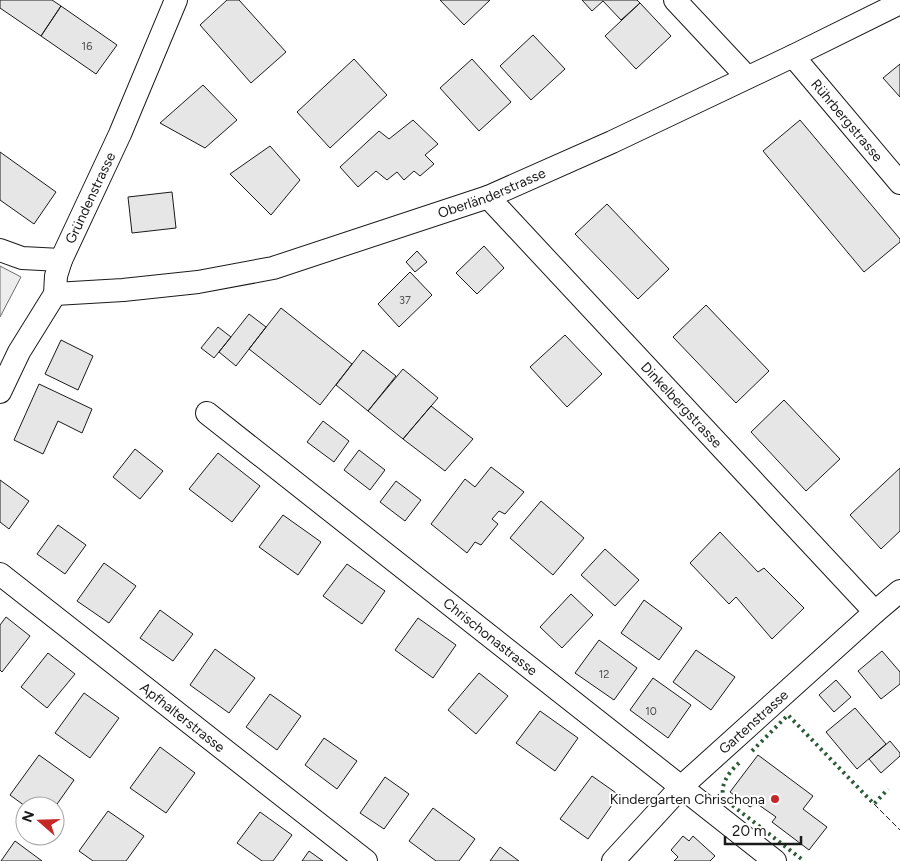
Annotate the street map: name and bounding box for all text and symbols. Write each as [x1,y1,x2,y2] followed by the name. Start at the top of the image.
[82,40,92,53] house number: 16
[808,76,887,165] street label: Rührbergstrasse
[61,149,119,246] street label: Gründenstrasse
[435,164,548,222] street label: Oberländerstrasse
[399,294,411,307] house number: 37
[638,358,726,451] street label: Dinkelbergstrasse
[440,594,541,679] street label: Chrischonastrasse
[599,668,609,681] house number: 12
[137,679,229,756] street label: Apfhalterstrasse
[715,686,792,757] street label: Gartenstrasse
[645,705,657,718] house number: 10
[610,791,765,808] place label: Kindergarten Chrischona
[769,793,781,805] marker: Kindergarten Chrischona
[15,796,65,846] north arrow
[18,809,38,825] text: N
[725,814,801,846] scale bar
[732,822,766,840] text: 20 m

